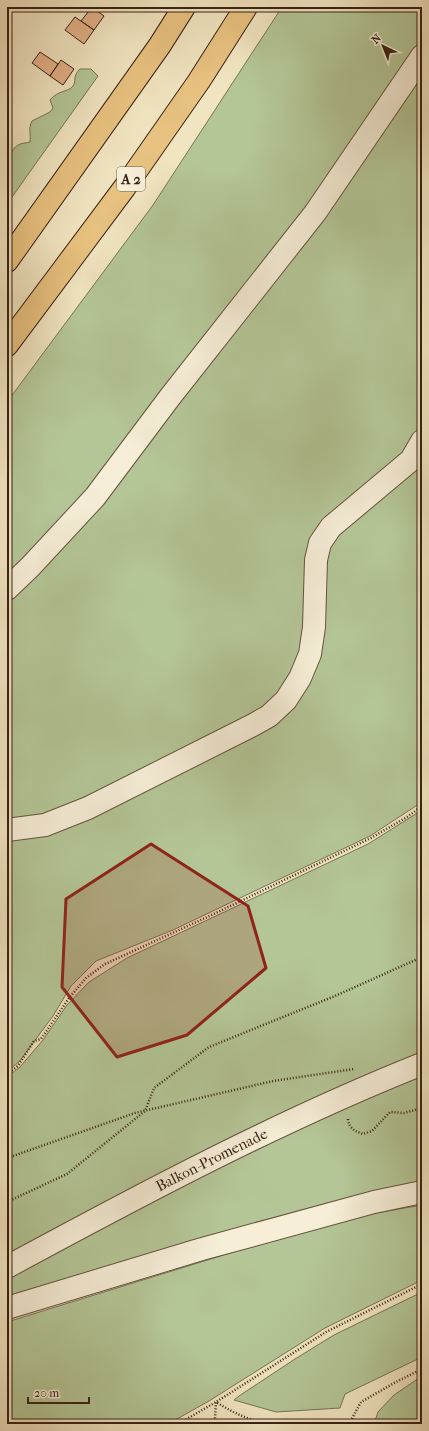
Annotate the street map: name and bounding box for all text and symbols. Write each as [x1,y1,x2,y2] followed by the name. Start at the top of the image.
[363,26,403,66] north arrow
[369,31,384,47] text: N
[117,167,145,191] road number: A 2
[153,1124,271,1195] street label: Balkon-Promenade
[28,1379,89,1405] scale bar
[34,1386,59,1400] text: 20 m

